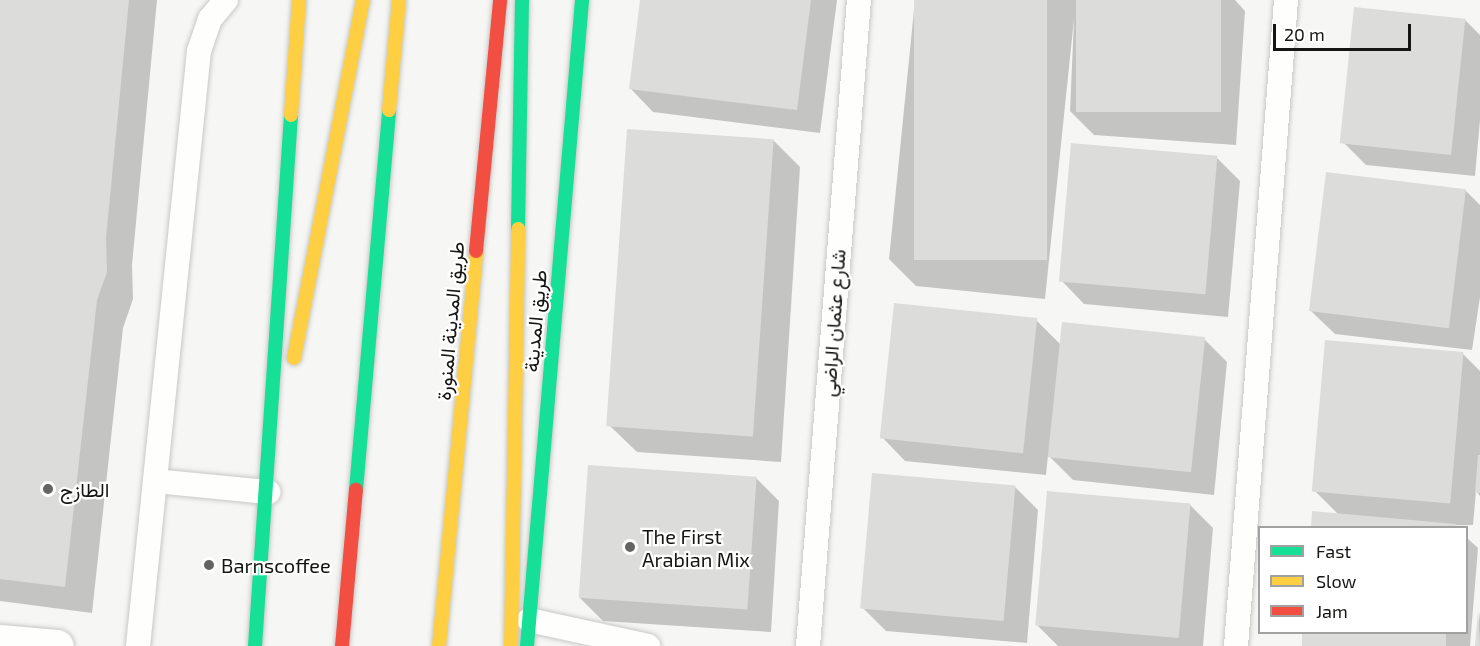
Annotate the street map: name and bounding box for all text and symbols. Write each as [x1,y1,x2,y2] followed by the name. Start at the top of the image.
[1276,12,1414,50] scale bar
[1284,23,1325,45] text: 20 m
[431,241,469,401] street label: طريق المدينة المنورة
[816,248,850,398] street label: شارع عثمان الراضي
[519,269,551,373] street label: طريق المدينة
[60,477,109,501] place label: الطازج
[41,482,55,496] marker: الطازج
[642,524,750,571] place label: The First Arabian Mix
[1258,526,1468,634] legend
[623,540,637,554] marker: The First Arabian Mix
[1316,540,1351,562] text: Fast
[221,553,331,577] place label: Barnscoffee
[202,558,216,572] marker: Barnscoffee
[1316,570,1356,592] text: Slow
[1316,600,1348,622] text: Jam

